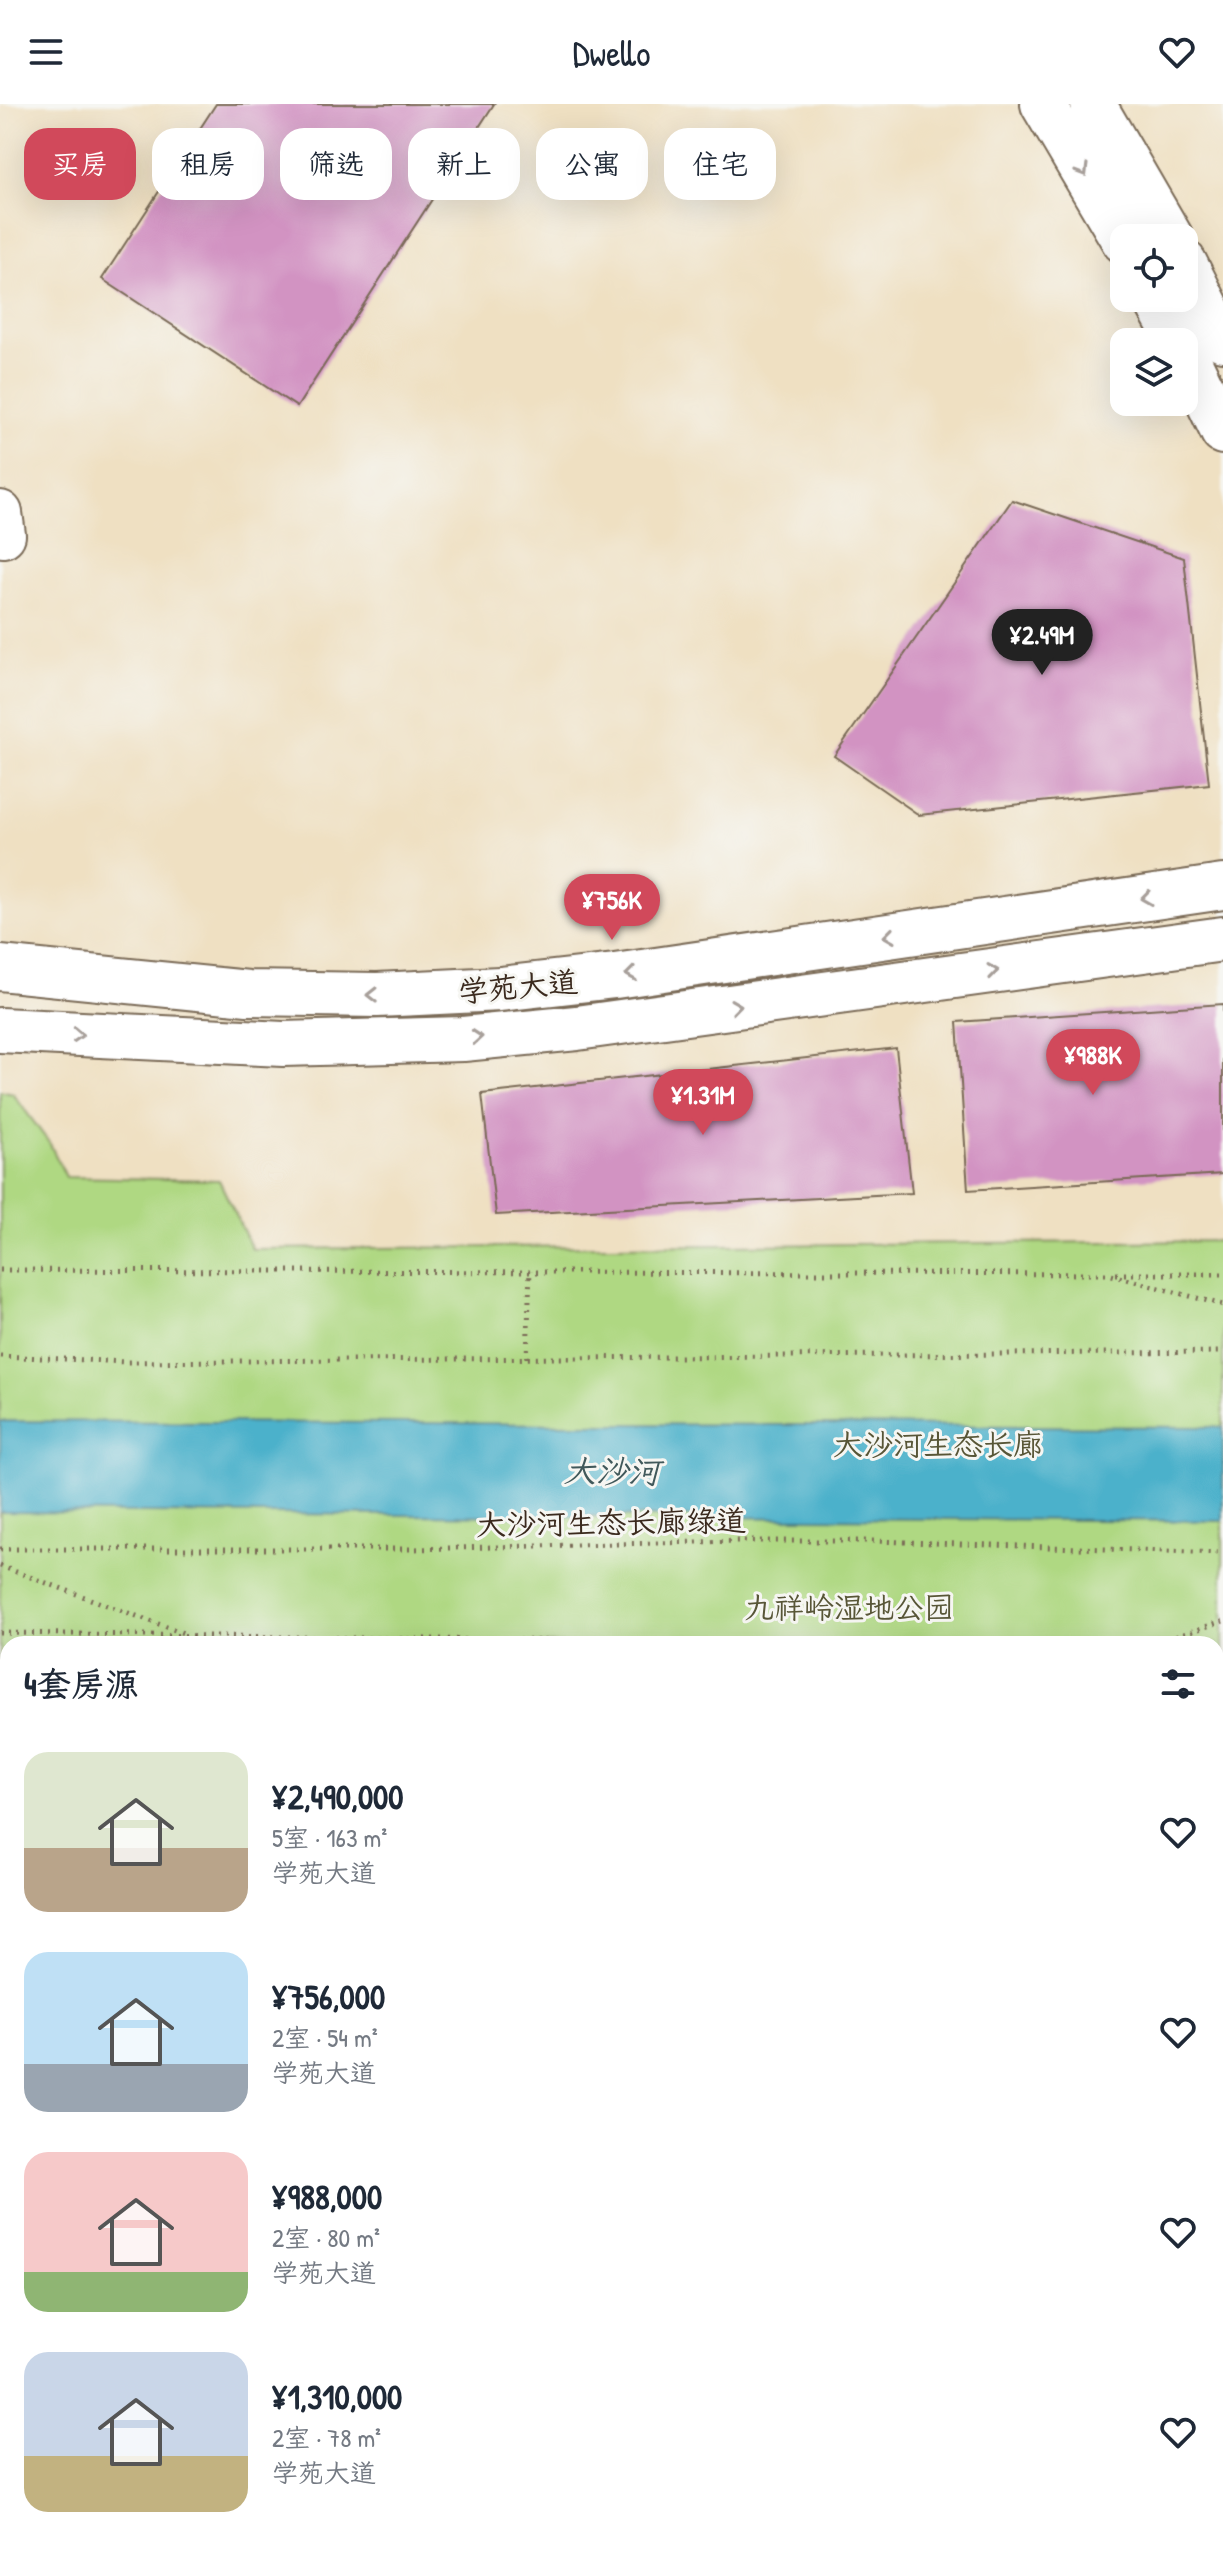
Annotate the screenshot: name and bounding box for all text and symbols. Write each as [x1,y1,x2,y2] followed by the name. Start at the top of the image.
[572,28,651,77] text: Dwello
[24,30,68,74] icon: menu
[1155,30,1199,74] icon: heart
[24,128,136,200] chip: 买房
[152,128,264,200] chip: 租房
[280,128,392,200] chip: 筛选
[408,128,520,200] chip: 新上
[536,128,648,200] chip: 公寓
[664,128,776,200] chip: 住宅
[1074,162,1089,177] one-way arrow
[1110,224,1198,416] map controls
[1110,224,1198,312] button: locate
[1110,328,1198,416] button: layers
[977,609,1107,677] pin: ¥2.49M
[1010,617,1074,652] text: ¥2.49M
[556,874,668,942] pin: ¥756K
[582,882,642,917] text: ¥756K
[1139,889,1153,906] one-way arrow
[882,927,895,944] one-way arrow
[456,961,580,1011] street label: 学苑大道
[987,962,1000,979] one-way arrow
[625,965,638,982] one-way arrow
[365,986,378,1003] one-way arrow
[729,998,742,1015] one-way arrow
[72,1026,85,1043] one-way arrow
[471,1029,484,1046] one-way arrow
[1037,1029,1149,1097] pin: ¥988K
[1064,1037,1122,1072] text: ¥988K
[638,1069,768,1137] pin: ¥1.31M
[671,1077,735,1112] text: ¥1.31M
[833,1424,1043,1464] park label: 大沙河生态长廊
[564,1449,665,1493] water label: 大沙河
[476,1500,746,1544] street label: 大沙河生态长廊绿道
[744,1587,954,1627] park label: 九祥岭湿地公园
[24,1661,139,1707] text: 4套房源
[1156,1662,1200,1706] icon: filters
[272,1774,404,1820] text: ¥2,490,000
[88,1784,184,1880] icon: home
[1156,1810,1200,1854] icon: heart
[272,1820,387,1855] text: 5室 · 163 m²
[272,1855,376,1890] text: 学苑大道
[272,1974,385,2020] text: ¥756,000
[88,1984,184,2080] icon: home
[1156,2010,1200,2054] icon: heart
[272,2020,378,2055] text: 2室 · 54 m²
[272,2055,376,2090] text: 学苑大道
[272,2174,382,2220] text: ¥988,000
[88,2184,184,2280] icon: home
[1156,2210,1200,2254] icon: heart
[272,2220,380,2255] text: 2室 · 80 m²
[272,2255,376,2290] text: 学苑大道
[272,2374,402,2420] text: ¥1,310,000
[88,2384,184,2480] icon: home
[1156,2410,1200,2454] icon: heart
[272,2420,381,2455] text: 2室 · 78 m²
[272,2455,376,2490] text: 学苑大道

